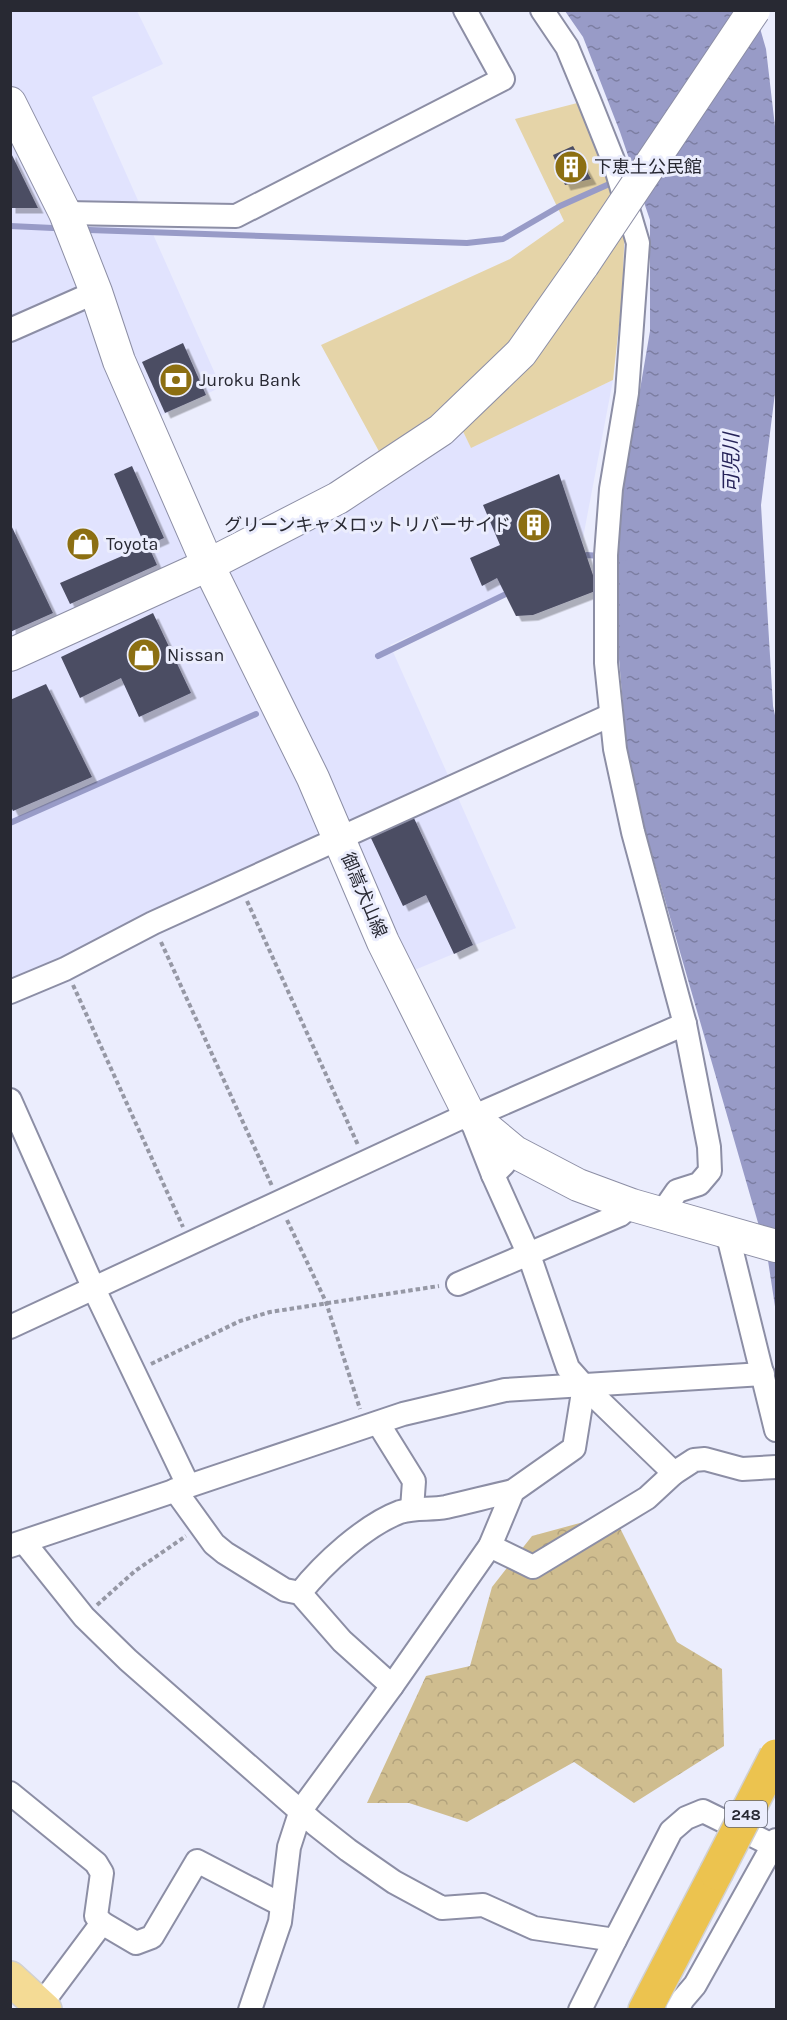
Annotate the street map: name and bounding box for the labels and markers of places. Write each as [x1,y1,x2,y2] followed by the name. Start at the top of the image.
[553,149,589,185] building icon: 下恵土公民館
[594,156,702,178] place label: 下恵土公民館
[158,362,194,398] bank icon: Juroku Bank
[199,369,301,391] place label: Juroku Bank
[516,507,552,543] building icon: グリーンキャメロットリバーサイド
[224,514,511,536] place label: グリーンキャメロットリバーサイド
[65,526,101,562] shop icon: Toyota
[106,533,158,555] place label: Toyota
[126,637,162,673] shop icon: Nissan
[167,644,224,666] place label: Nissan

